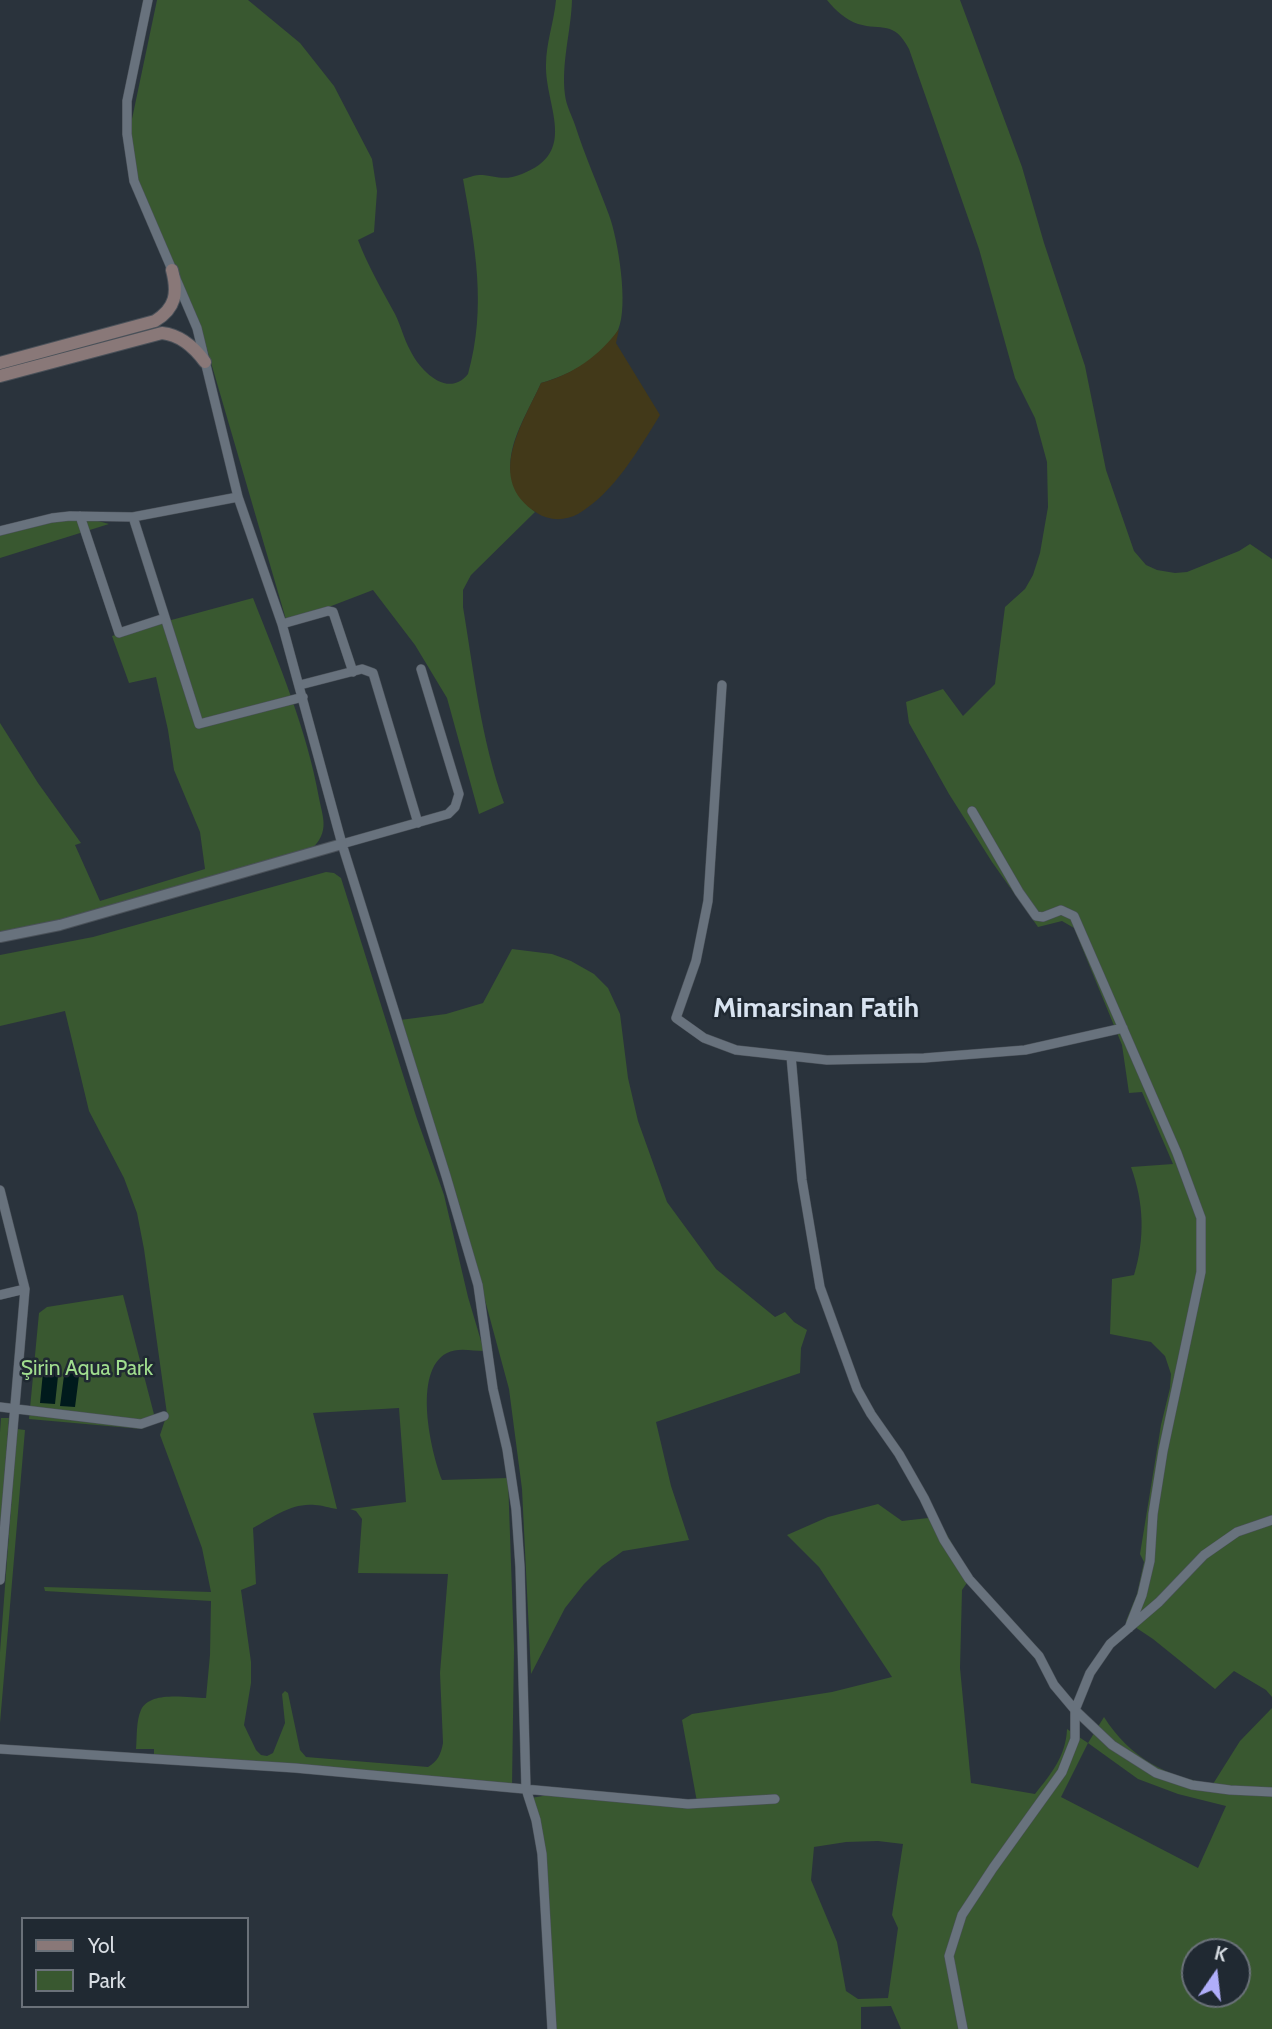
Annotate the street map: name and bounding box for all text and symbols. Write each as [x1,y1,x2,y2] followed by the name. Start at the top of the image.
[713,992,919,1026] district label: Mimarsinan Fatih
[21,1356,153,1382] park label: Şirin Aqua Park
[21,1917,248,2008] legend
[88,1933,115,1958] text: Yol
[1181,1938,1251,2008] north arrow
[1212,1941,1229,1967] text: K
[88,1968,126,1993] text: Park

